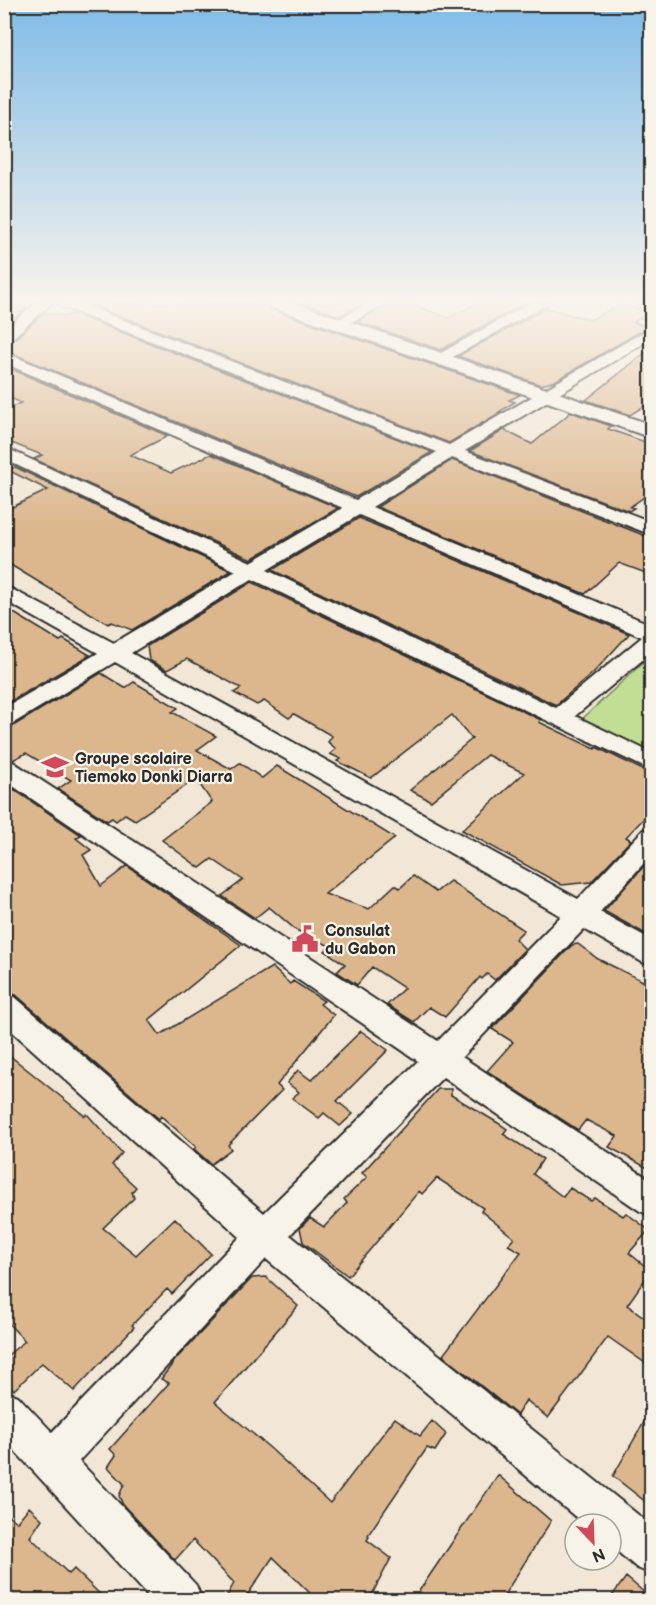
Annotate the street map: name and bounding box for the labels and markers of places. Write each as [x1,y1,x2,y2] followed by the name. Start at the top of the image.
[75,750,233,787] place label: Groupe scolaire Tiemoko Donki Diarra
[40,752,70,782] school or university icon: Groupe scolaire Tiemoko Donki Diarra
[325,922,396,959] place label: Consulat du Gabon
[290,924,320,954] public building icon: Consulat du Gabon

